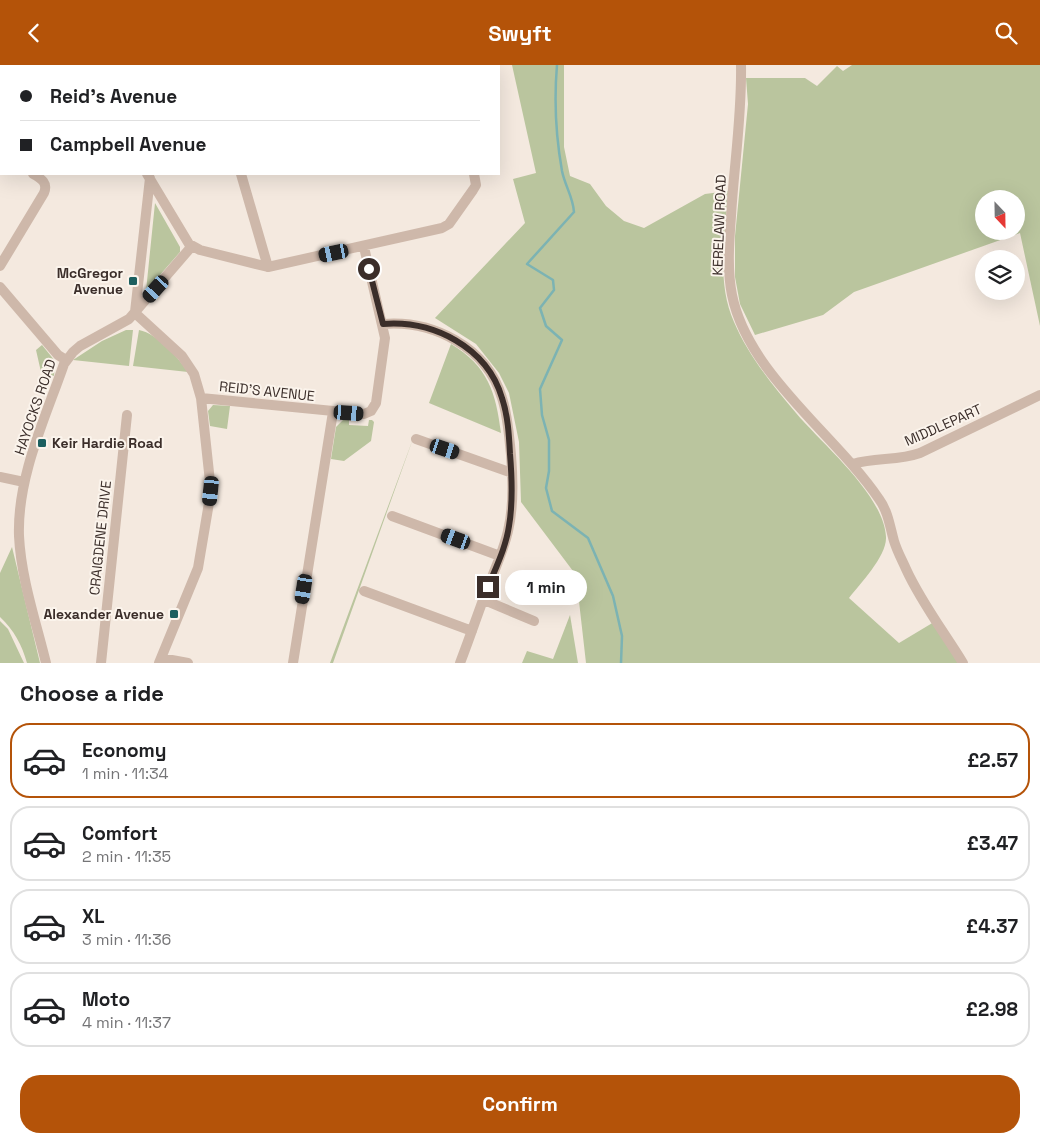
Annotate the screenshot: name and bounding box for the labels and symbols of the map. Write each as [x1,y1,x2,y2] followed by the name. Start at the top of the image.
[708,174,730,276] street label: KERELAW ROAD
[975,190,1025,240] north arrow
[317,243,350,263] car
[358,258,380,280] route start
[57,264,123,298] place label: McGregor Avenue
[140,273,171,305] car
[127,275,139,287] marker: McGregor Avenue
[10,357,60,457] street label: HAYOCKS ROAD
[218,377,316,405] street label: REID'S AVENUE
[902,400,984,450] street label: MIDDLEPART
[333,404,364,422] car
[52,434,163,452] place label: Keir Hardie Road
[36,437,48,449] marker: Keir Hardie Road
[428,437,461,461] car
[201,475,220,507] car
[85,480,115,596] street label: CRAIGDENE DRIVE
[439,527,472,551] car
[506,569,588,605] callout: 1 min
[294,573,313,605] car
[477,576,499,598] route end
[43,605,164,623] place label: Alexander Avenue
[168,608,180,620] marker: Alexander Avenue

